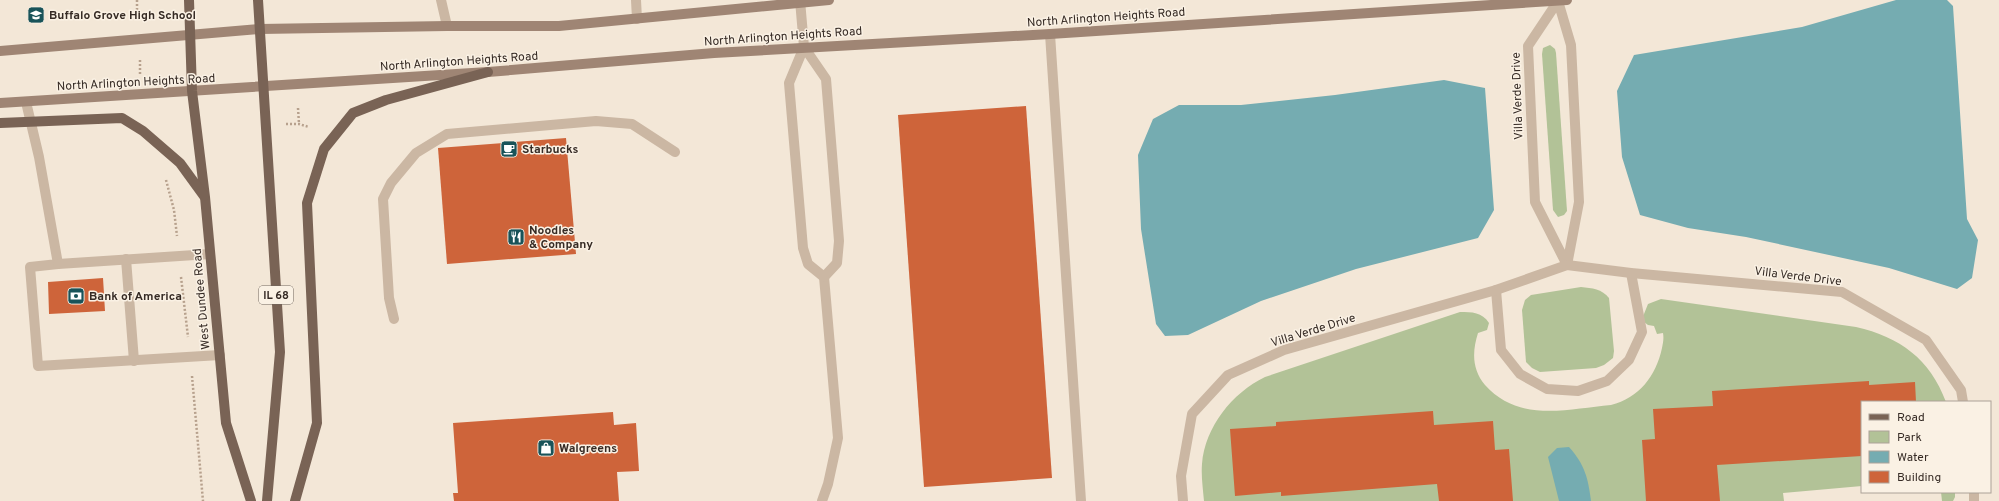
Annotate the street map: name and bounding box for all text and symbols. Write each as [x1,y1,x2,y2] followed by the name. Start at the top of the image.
[1026,4,1186,32] street label: North Arlington Heights Road
[26,5,46,25] school or university icon: Buffalo Grove High School
[49,8,196,24] place label: Buffalo Grove High School
[703,23,863,51] street label: North Arlington Heights Road
[379,48,539,76] street label: North Arlington Heights Road
[1508,52,1528,140] street label: Villa Verde Drive
[56,71,216,95] street label: North Arlington Heights Road
[499,139,519,159] cafe icon: Starbucks
[522,142,578,158] place label: Starbucks
[529,223,593,253] place label: Noodles & Company
[506,227,526,247] restaurant icon: Noodles & Company
[190,248,214,350] street label: West Dundee Road
[1753,264,1842,290] street label: Villa Verde Drive
[66,286,86,306] bank icon: Bank of America
[259,286,293,304] road number: IL 68
[89,289,182,305] place label: Bank of America
[1269,310,1358,351] street label: Villa Verde Drive
[1861,401,1991,493] legend
[1897,410,1925,426] text: Road
[1897,430,1922,446] text: Park
[536,438,556,458] shop icon: Walgreens
[559,441,617,457] place label: Walgreens
[1897,450,1929,466] text: Water
[1897,470,1941,486] text: Building

